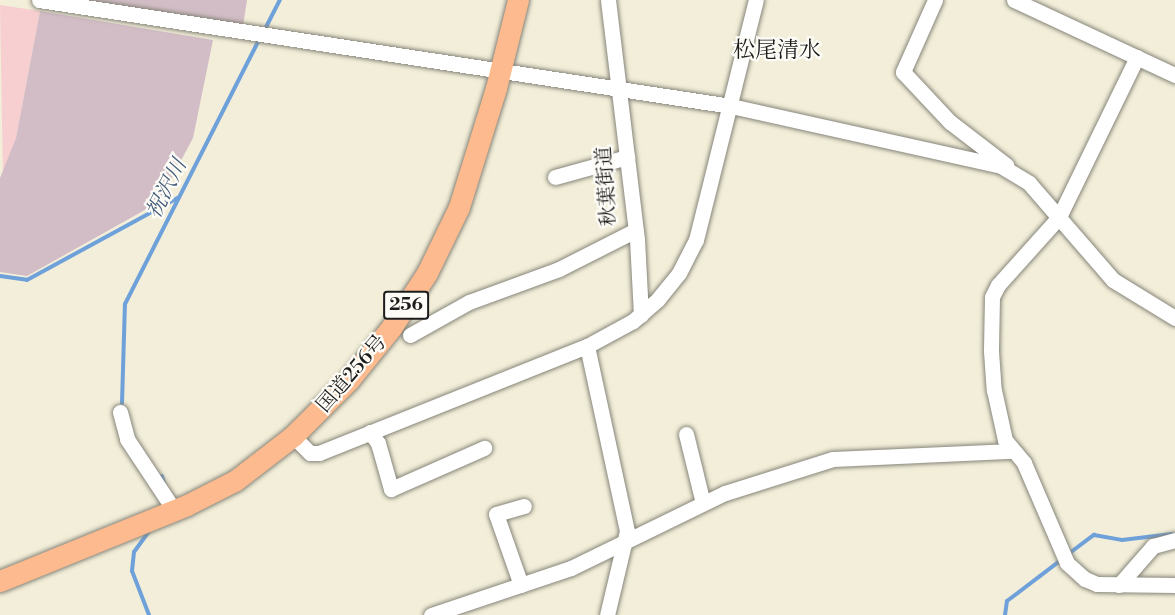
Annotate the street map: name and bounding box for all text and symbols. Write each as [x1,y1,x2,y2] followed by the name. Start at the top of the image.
[733,38,821,64] district label: 松尾清水
[592,145,622,227] street label: 秋葉街道
[141,155,193,223] water label: 祝沢川
[382,290,430,320] road number: 256
[312,330,392,418] street label: 国道256号

